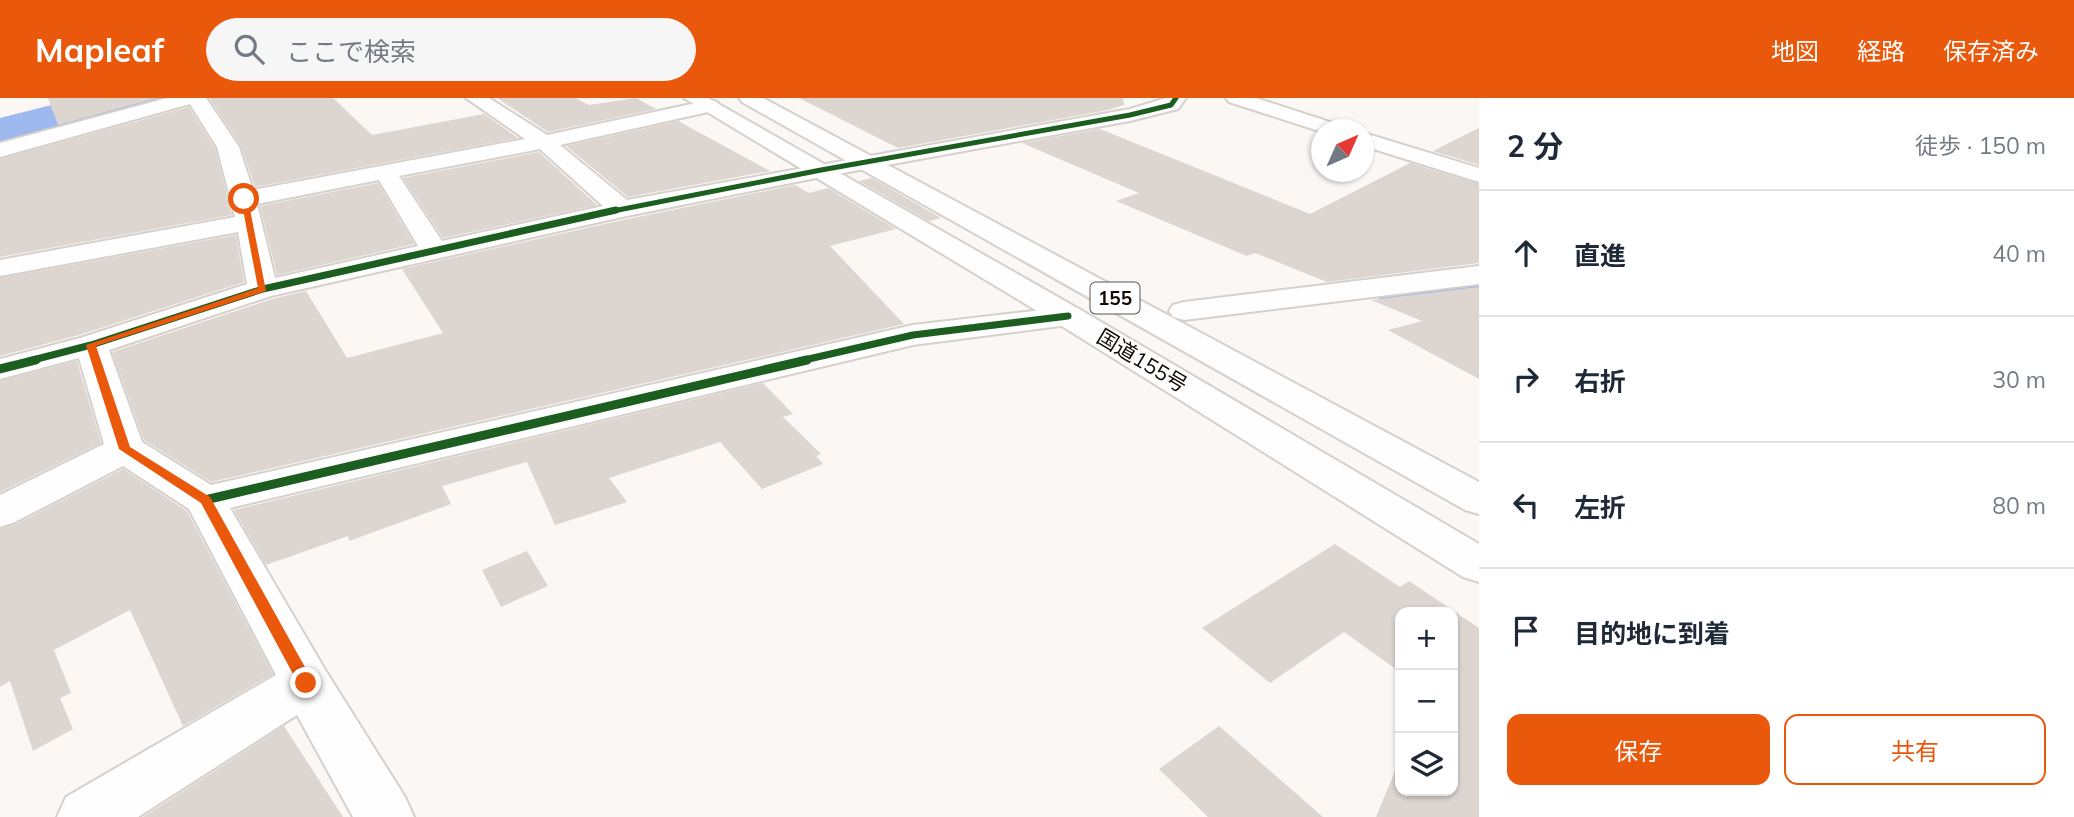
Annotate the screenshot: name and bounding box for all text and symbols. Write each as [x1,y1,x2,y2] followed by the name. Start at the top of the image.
[206,18,696,81] search box
[35,29,164,70] text: Mapleaf
[230,30,268,68] icon: search
[286,35,416,68] text: ここで検索
[1771,36,1819,66] text: 地図
[1857,36,1905,66] text: 経路
[1943,36,2039,66] text: 保存済み
[1311,119,1374,182] north arrow
[1507,127,1563,165] text: 2 分
[1915,131,2046,160] text: 徒歩 · 150 m
[228,183,259,214] route start
[1507,234,1545,272] icon: ahead
[1574,239,1626,272] text: 直進
[1992,239,2046,268] text: 40 m
[1090,282,1140,314] road number: 155
[1093,323,1192,397] street label: 国道155号
[1507,360,1545,398] icon: right
[1574,365,1626,398] text: 右折
[1992,365,2046,394] text: 30 m
[1507,486,1545,524] icon: left
[1574,491,1626,524] text: 左折
[1992,491,2046,520] text: 80 m
[1395,607,1458,796] map controls
[1395,607,1458,670] button: +
[1507,612,1545,650] icon: arrive
[1574,617,1730,650] text: 目的地に到着
[290,667,321,698] route end
[1395,670,1458,733] button: −
[1507,714,1770,785] button: 保存
[1784,714,2046,785] button: 共有
[1395,733,1458,796] button: layers

